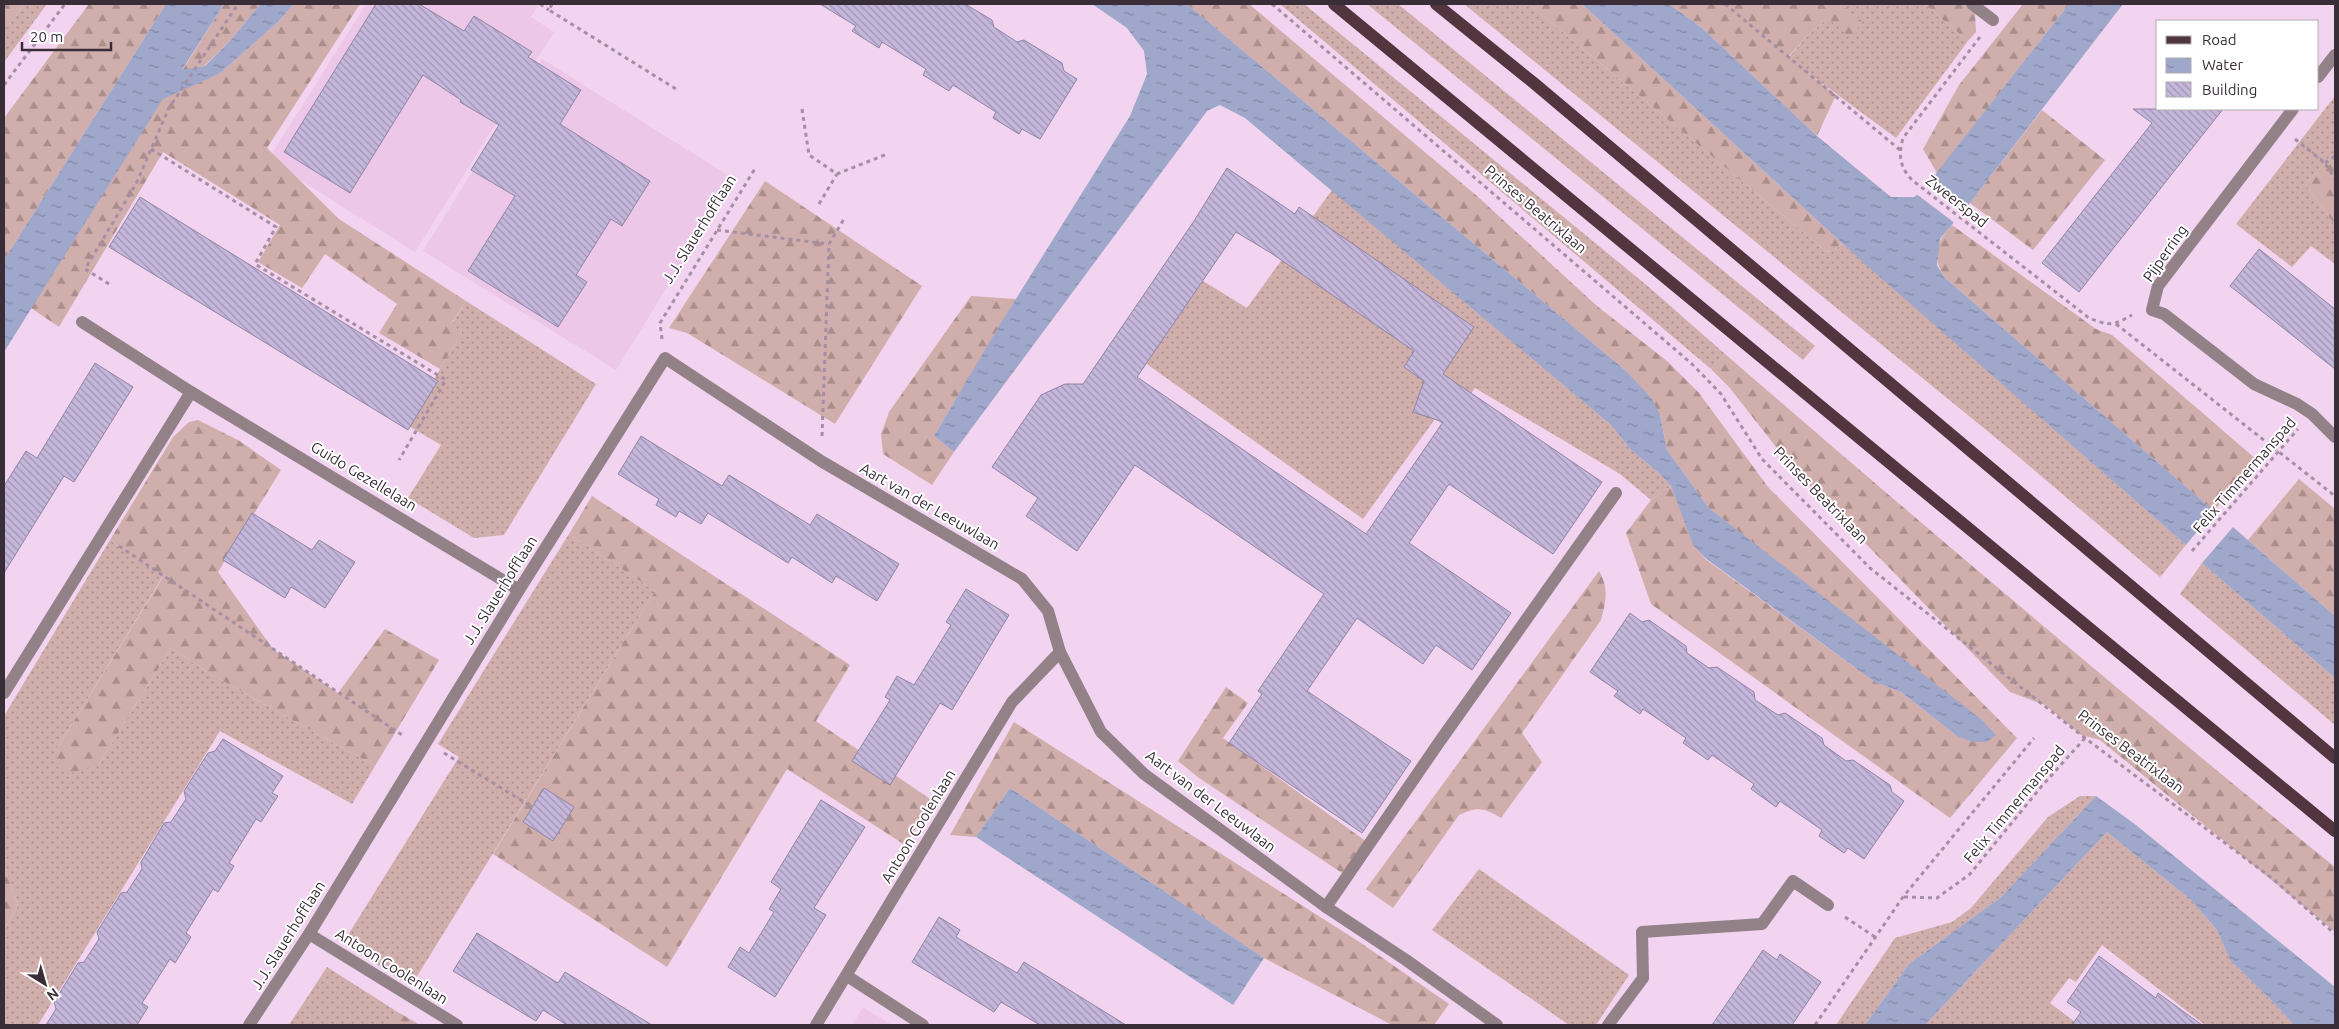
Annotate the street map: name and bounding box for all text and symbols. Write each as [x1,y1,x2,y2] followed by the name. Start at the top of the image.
[22,20,111,52] scale bar
[2156,20,2319,110] legend
[30,28,63,45] text: 20 m
[2202,31,2237,48] text: Road
[2202,56,2243,73] text: Water
[2202,81,2257,98] text: Building
[1482,161,1590,257] street label: Prinses Beatrixlaan
[659,172,739,286] street label: J.J. Slauerhofflaan
[1923,172,1991,230] street label: Zweerspad
[2139,221,2191,285] street label: Pijperring
[2189,414,2299,536] street label: Felix Timmermanspad
[308,438,420,514] street label: Guido Gezellelaan
[1770,443,1872,547] street label: Prinses Beatrixlaan
[857,459,1003,553] street label: Aart van der Leeuwlaan
[460,533,540,647] street label: J.J. Slauerhofflaan
[2075,706,2187,796] street label: Prinses Beatrixlaan
[1960,742,2068,866] street label: Felix Timmermanspad
[1143,747,1279,855] street label: Aart van der Leeuwlaan
[877,766,959,886] street label: Antoon Coolenlaan
[248,878,328,992] street label: J.J. Slauerhofflaan
[333,925,451,1007] street label: Antoon Coolenlaan
[20,959,70,1009] north arrow
[44,985,62,1004] text: N

